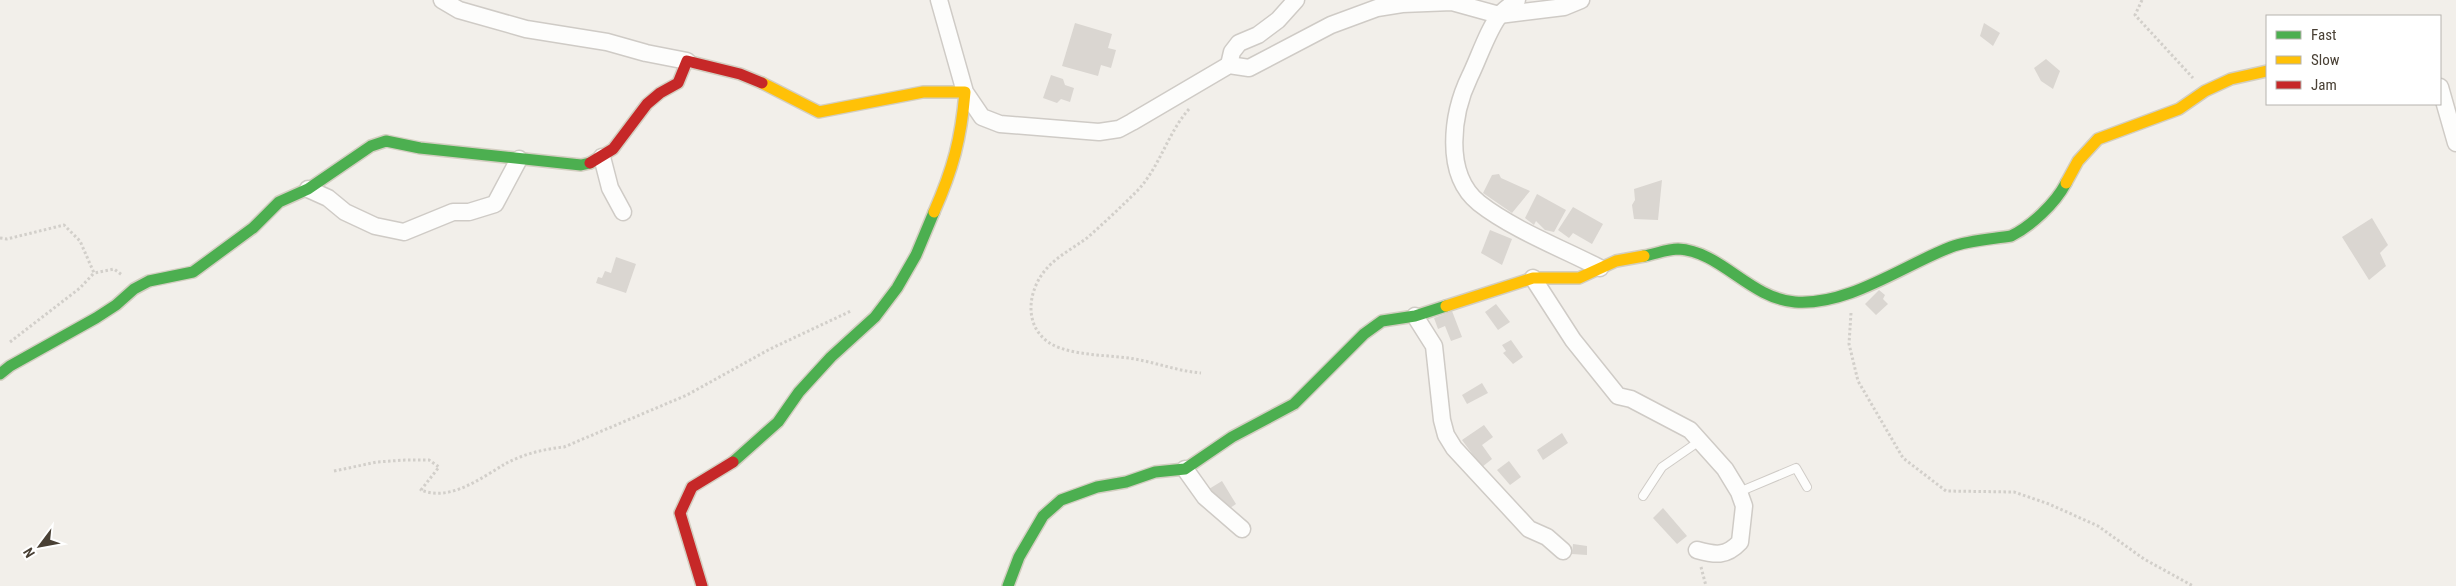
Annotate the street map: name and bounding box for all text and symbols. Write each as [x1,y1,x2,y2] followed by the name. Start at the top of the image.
[2266,15,2441,105] legend
[2311,26,2336,44] text: Fast
[2311,51,2340,69] text: Slow
[2311,76,2337,94] text: Jam
[15,521,65,571] north arrow
[20,545,38,561] text: N

